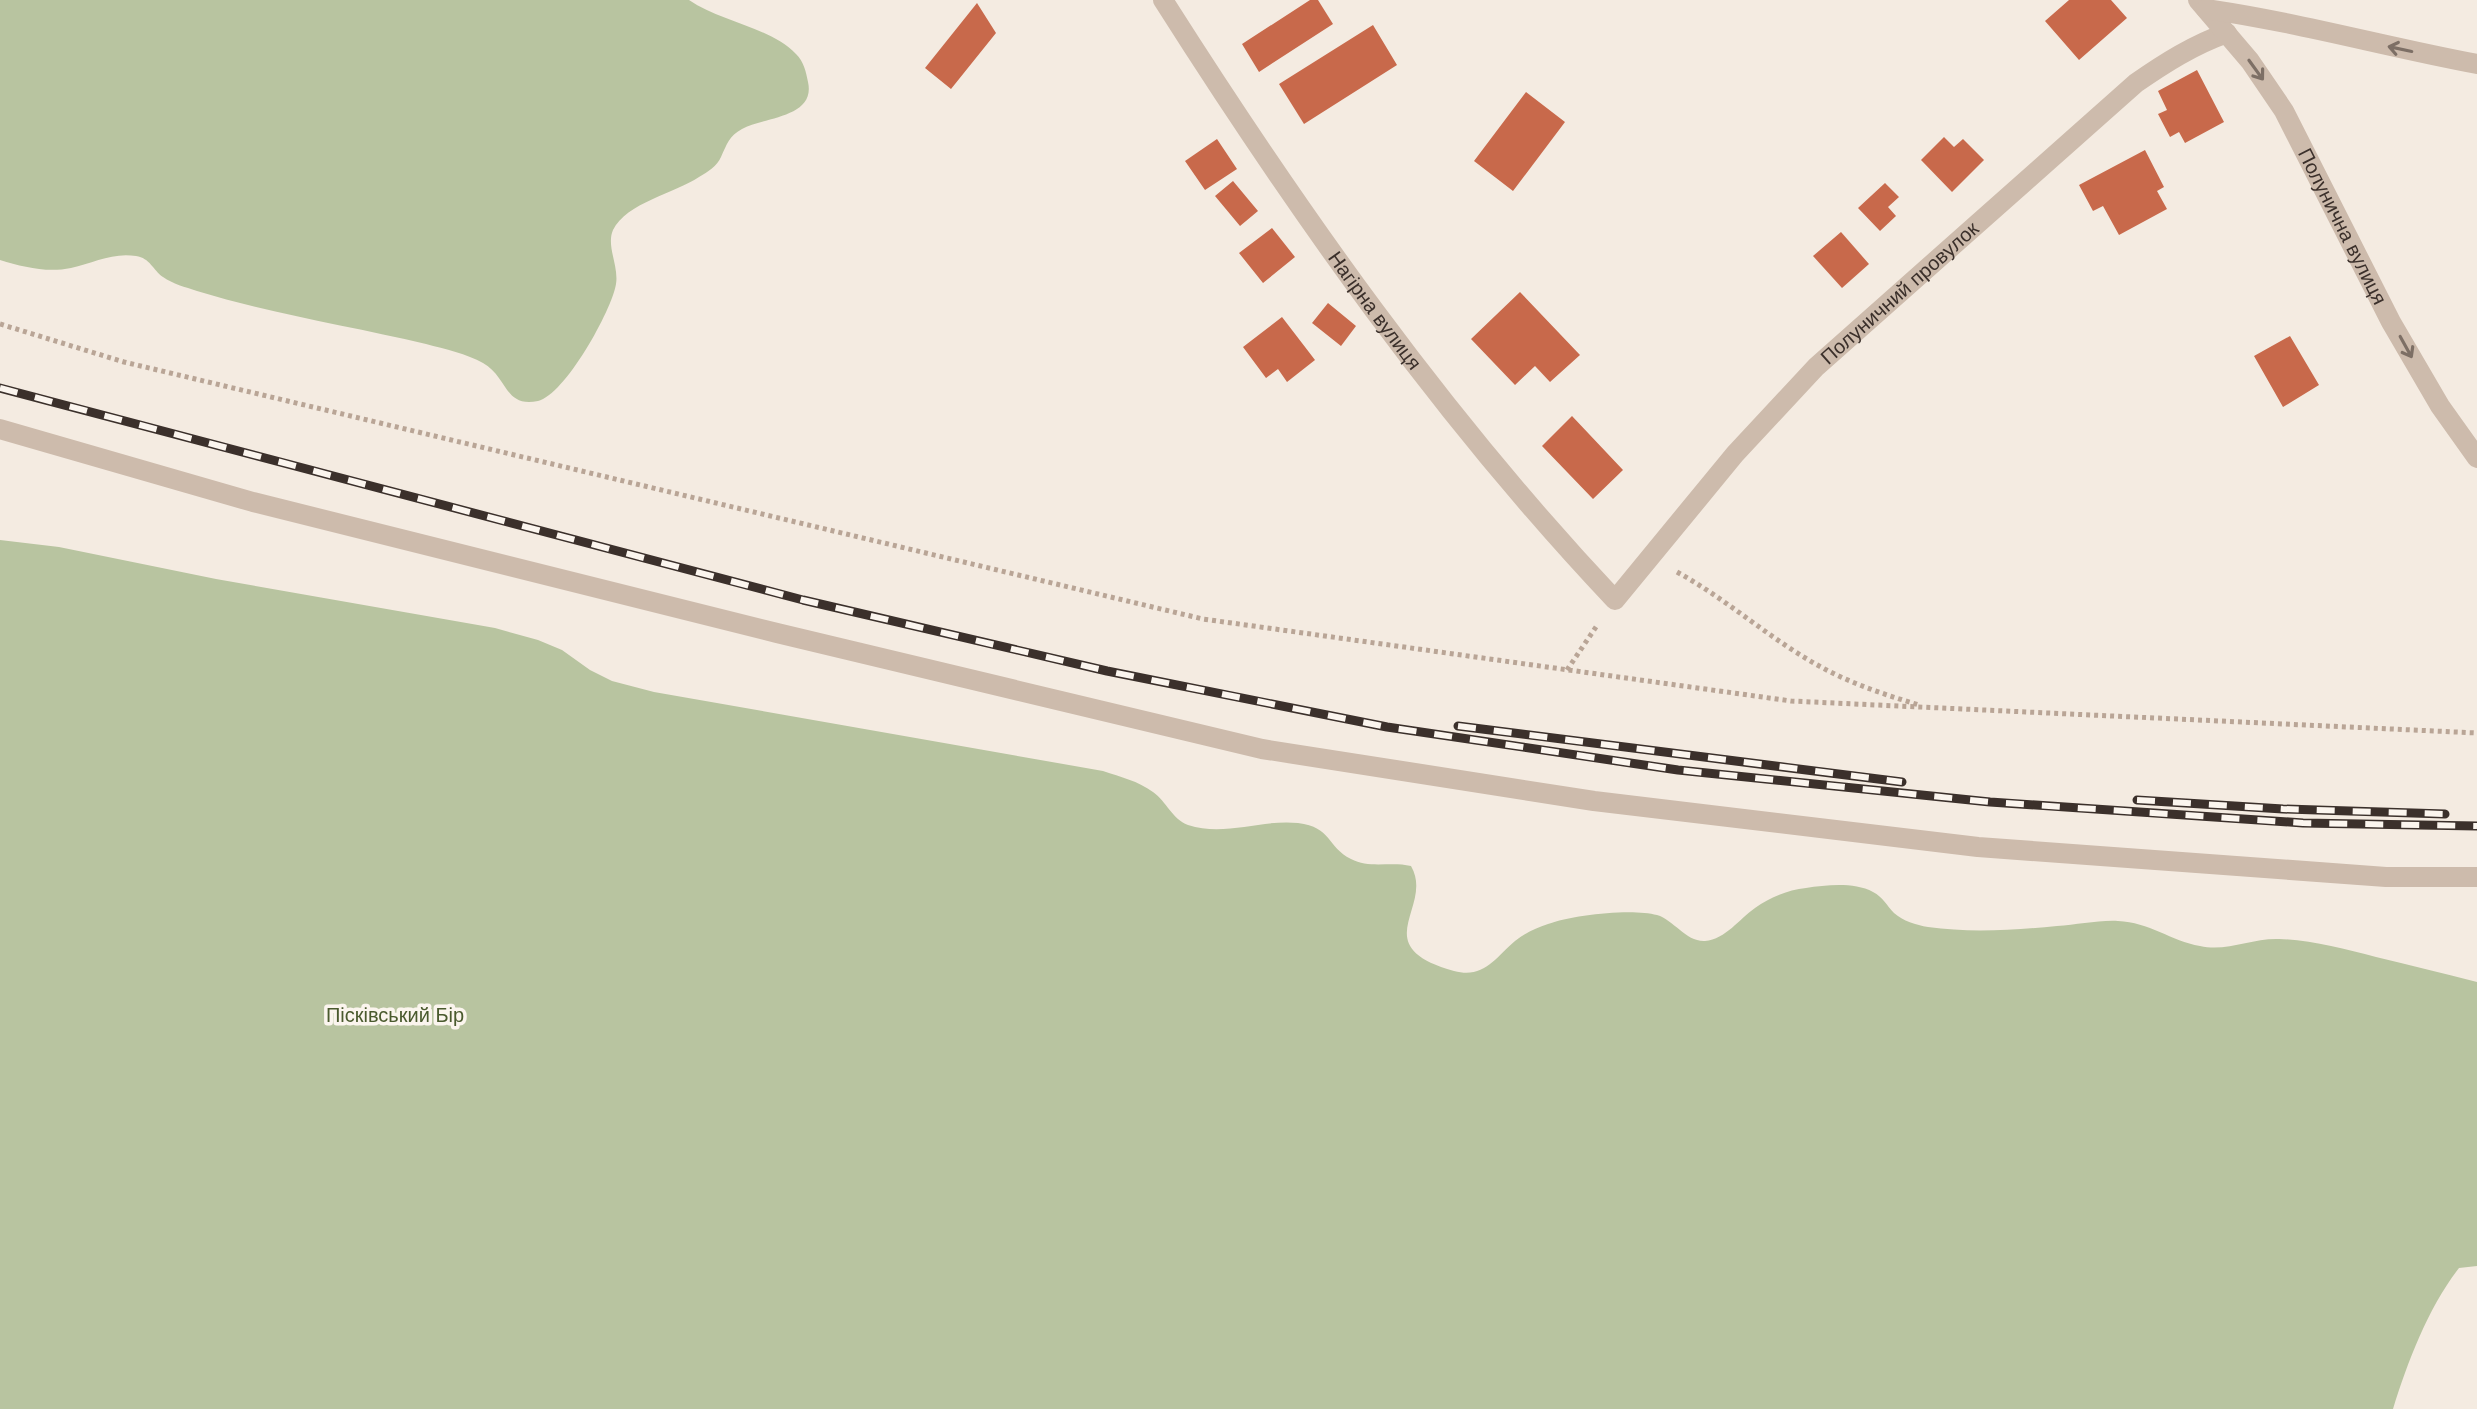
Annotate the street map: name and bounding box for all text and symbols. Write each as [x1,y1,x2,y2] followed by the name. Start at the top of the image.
[2388,41,2414,56] one-way arrow
[2247,58,2264,80] one-way arrow
[2294,145,2391,308] street label: Полунична вулиця
[1816,217,1983,368] street label: Полуничний провулок
[1324,247,1426,374] street label: Нагірна вулиця
[2398,335,2414,359] one-way arrow
[326,1004,464,1026] park label: Пісківський Бір

